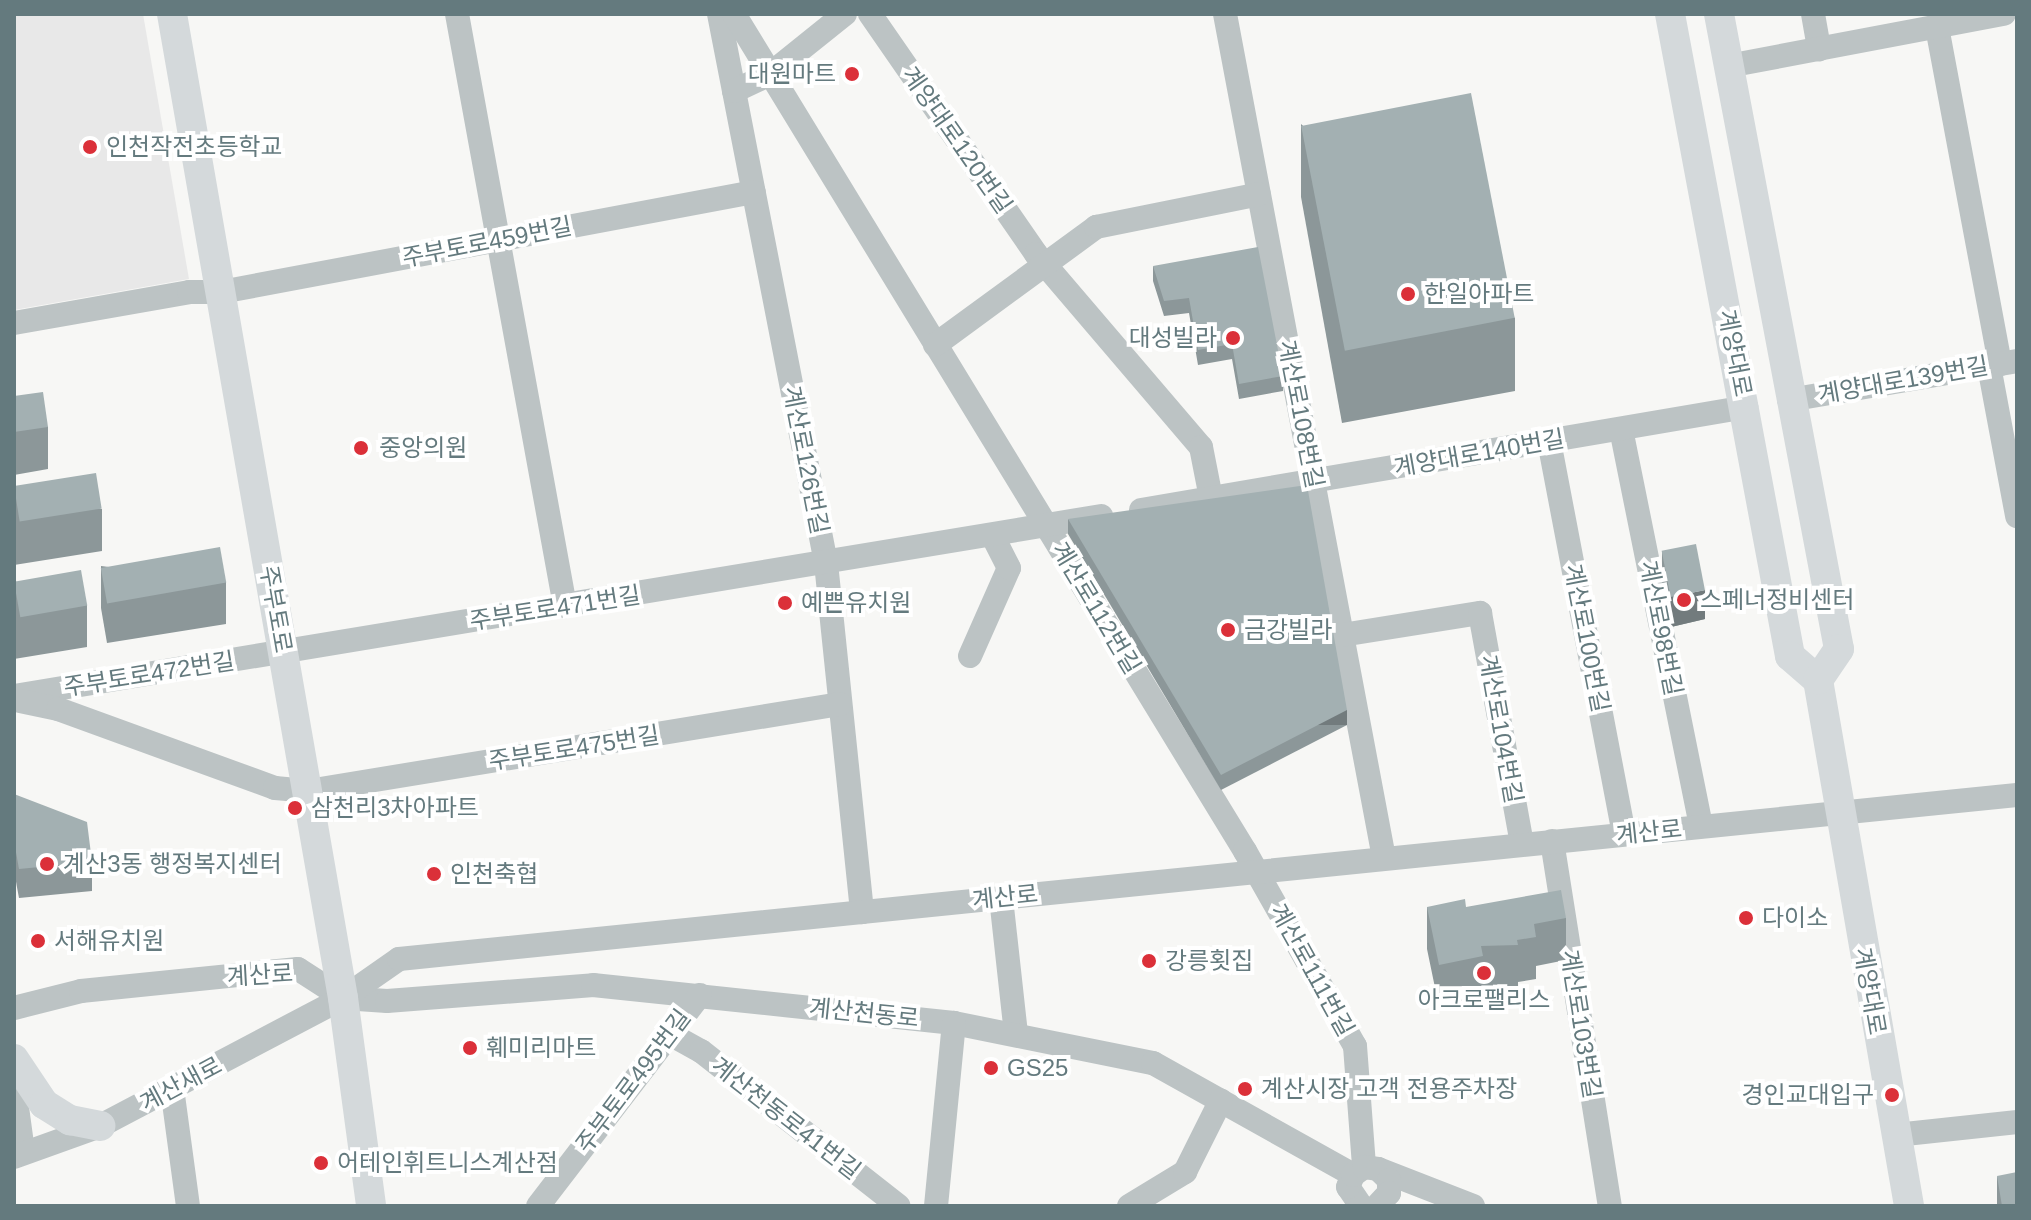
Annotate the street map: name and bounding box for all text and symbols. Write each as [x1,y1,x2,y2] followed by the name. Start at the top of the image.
[748,60,836,88] place label: 대원마트
[896,61,1018,219] street label: 계양대로120번길
[843,65,861,83] marker: 대원마트
[106,133,283,161] place label: 인천작전초등학교
[81,138,99,156] marker: 인천작전초등학교
[400,211,574,273] street label: 주부토로459번길
[1424,280,1534,308] place label: 한일아파트
[1399,285,1417,303] marker: 한일아파트
[1712,307,1758,399] street label: 계양대로
[1129,324,1217,352] place label: 대성빌라
[1224,329,1242,347] marker: 대성빌라
[1273,337,1329,491] street label: 계산로108번길
[1816,351,1990,409] street label: 계양대로139번길
[778,383,834,537] street label: 계산로126번길
[1392,424,1566,482] street label: 계양대로140번길
[379,434,467,462] place label: 중앙의원
[350,437,372,459] marker: 중앙의원
[1045,537,1147,679] street label: 계산로112번길
[1634,558,1688,698] street label: 계산로98번길
[1559,561,1615,715] street label: 계산로100번길
[254,563,298,655] street label: 주부토로
[468,580,642,636] street label: 주부토로471번길
[1700,586,1855,614] place label: 스페너정비센터
[801,589,911,617] place label: 예쁜유치원
[1675,591,1693,609] marker: 스페너정비센터
[776,594,794,612] marker: 예쁜유치원
[1244,616,1332,644] place label: 금강빌라
[1219,621,1237,639] marker: 금강빌라
[62,646,236,702] street label: 주부토로472번길
[1474,652,1528,806] street label: 계산로104번길
[487,720,661,776] street label: 주부토로475번길
[311,794,479,822] place label: 삼천리3차아파트
[286,799,304,817] marker: 삼천리3차아파트
[1615,814,1683,850] street label: 계산로
[63,850,282,878] place label: 계산3동 행정복지센터
[38,855,56,873] marker: 계산3동 행정복지센터
[450,860,538,888] place label: 인천축협
[425,865,443,883] marker: 인천축협
[971,879,1039,915] street label: 계산로
[1264,899,1360,1041] street label: 계산로111번길
[1762,904,1828,932] place label: 다이소
[1737,909,1755,927] marker: 다이소
[54,927,164,955] place label: 서해유치원
[29,932,47,950] marker: 서해유치원
[1848,945,1892,1037] street label: 계양대로
[1165,947,1253,975] place label: 강릉횟집
[1555,947,1607,1101] street label: 계산로103번길
[1140,952,1158,970] marker: 강릉횟집
[226,959,294,991] street label: 계산로
[1475,964,1493,982] marker: 아크로팰리스
[1418,986,1550,1014] place label: 아크로팰리스
[808,993,920,1033] street label: 계산천동로
[570,1003,696,1159] street label: 주부토로495번길
[486,1034,596,1062] place label: 훼미리마트
[461,1039,479,1057] marker: 훼미리마트
[135,1051,227,1117] street label: 계산새로
[706,1051,866,1185] street label: 계산천동로41번길
[1007,1054,1068,1082] place label: GS25
[982,1059,1000,1077] marker: GS25
[1261,1075,1517,1103] place label: 계산시장 고객 전용주차장
[1236,1080,1254,1098] marker: 계산시장 고객 전용주차장
[1742,1081,1874,1109] place label: 경인교대입구
[1881,1084,1903,1106] marker: 경인교대입구
[337,1149,558,1177] place label: 어테인휘트니스계산점
[312,1154,330,1172] marker: 어테인휘트니스계산점

